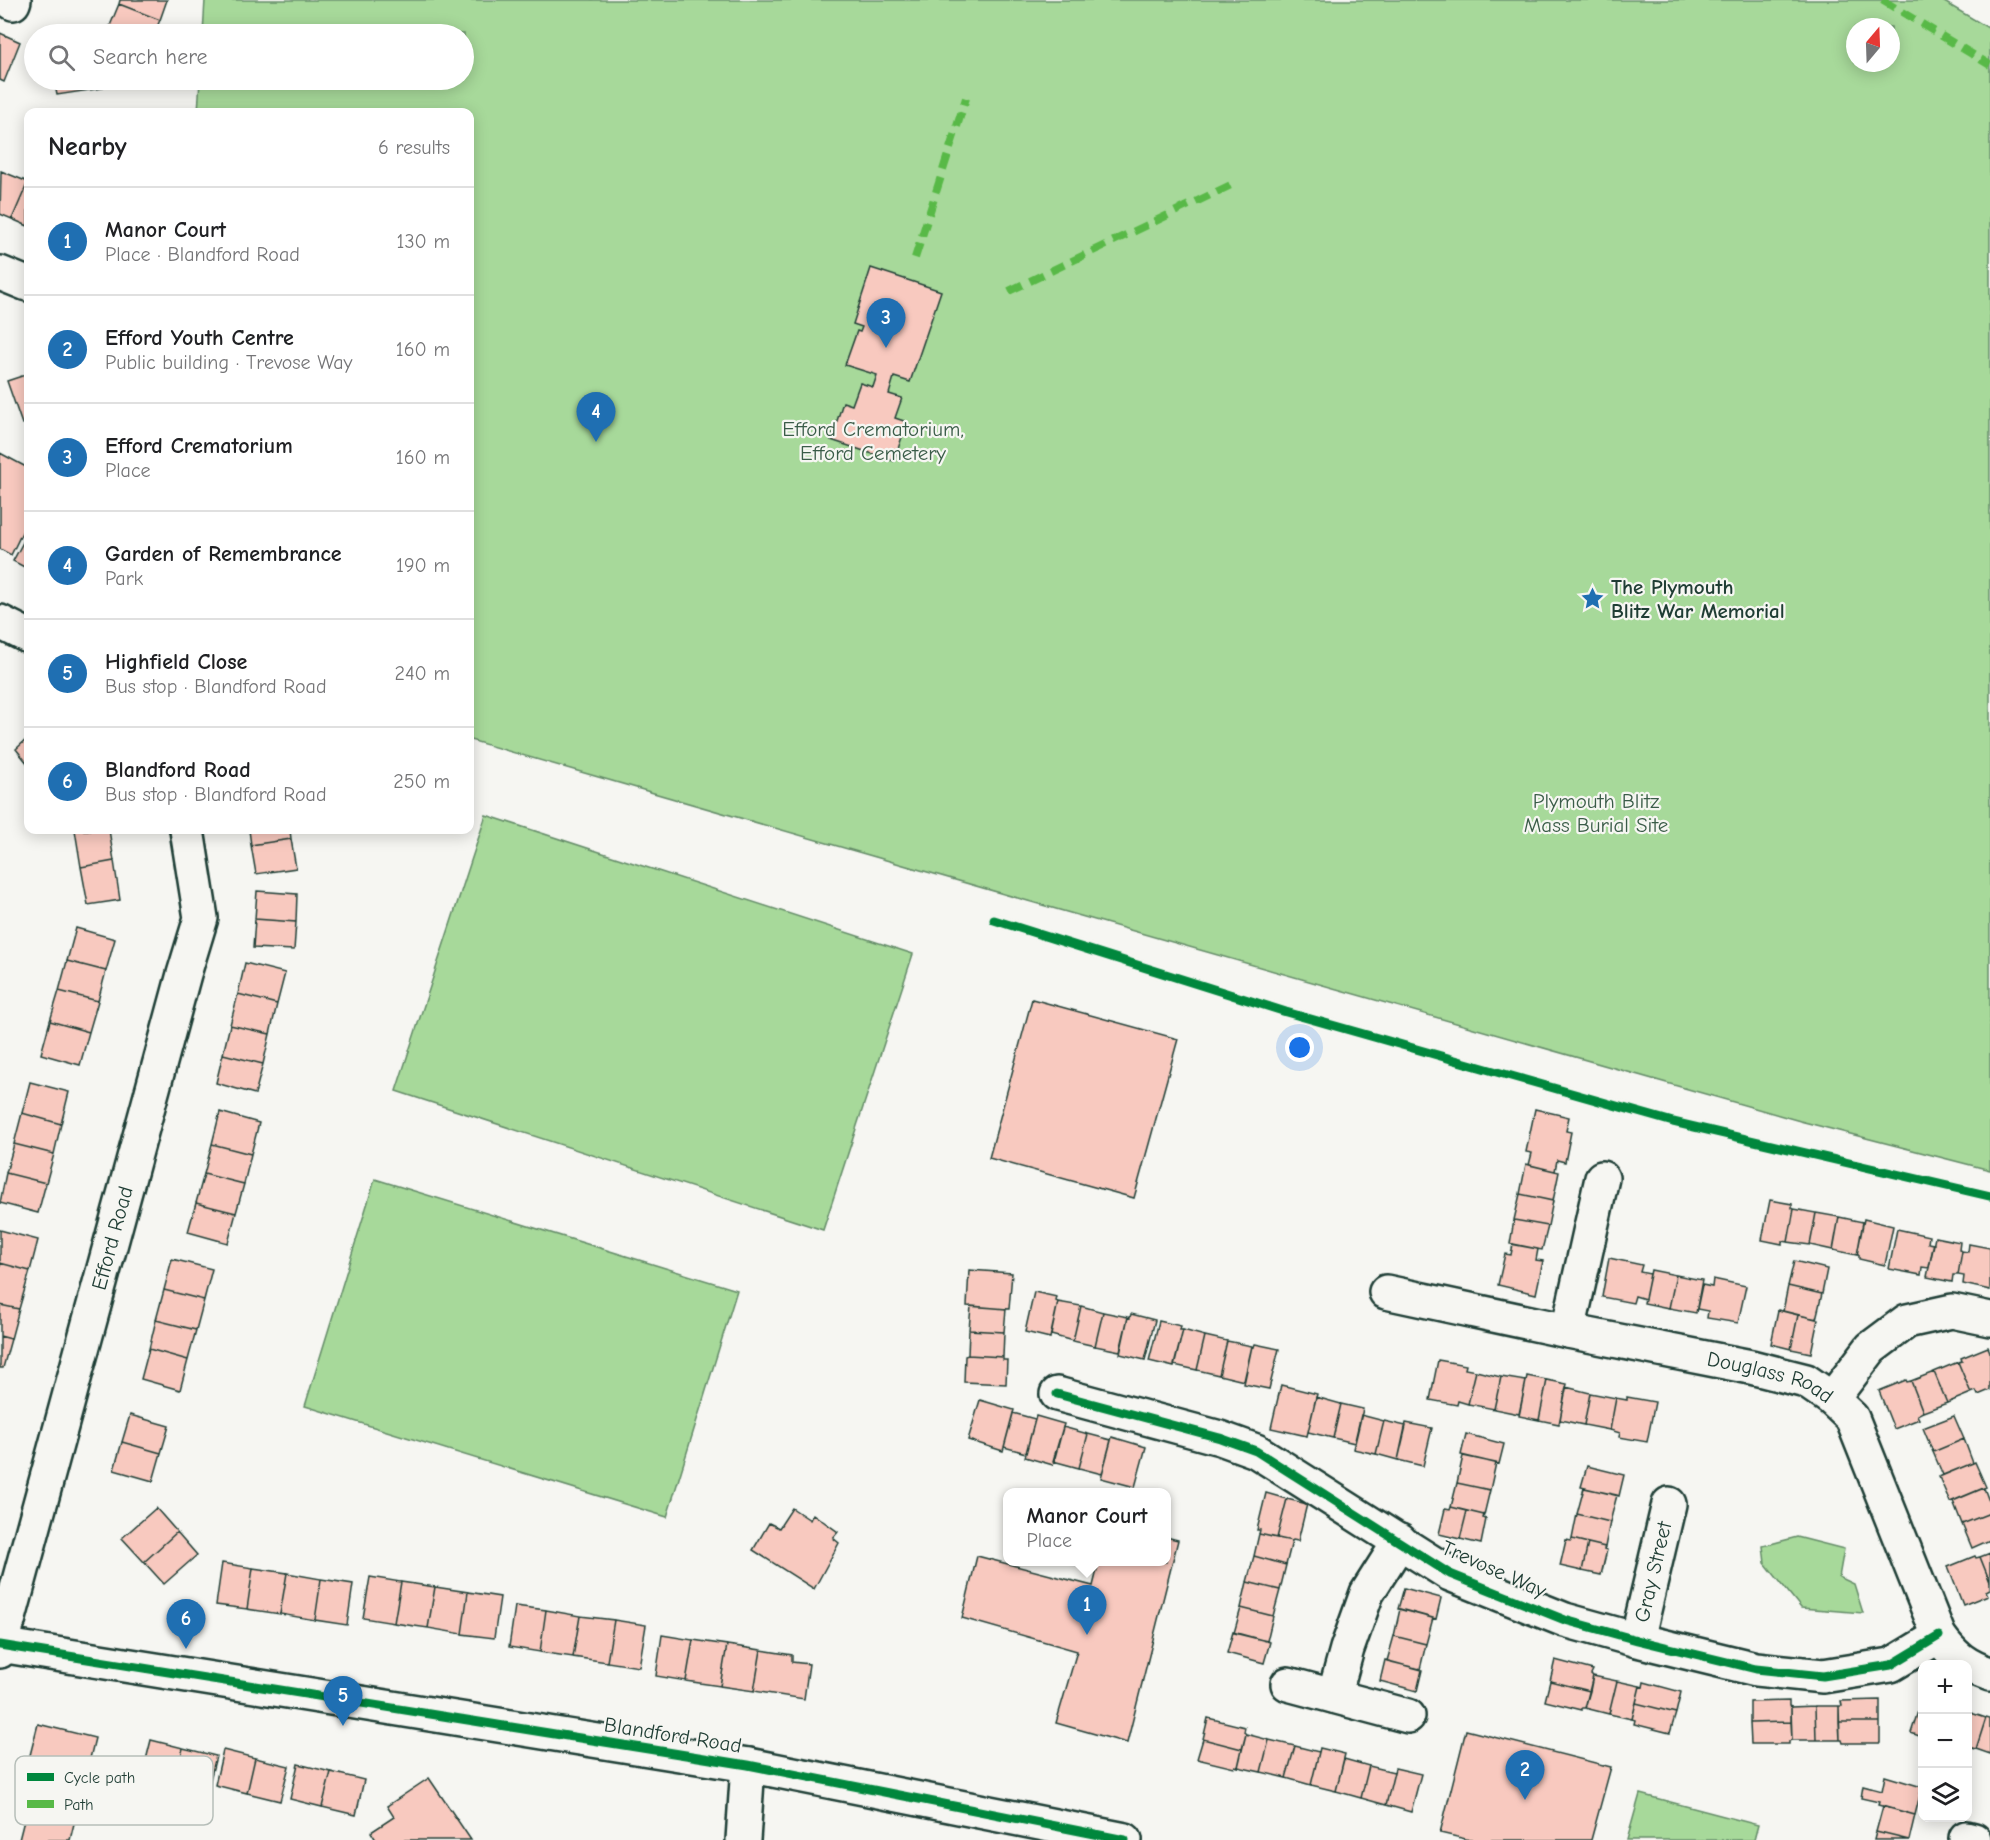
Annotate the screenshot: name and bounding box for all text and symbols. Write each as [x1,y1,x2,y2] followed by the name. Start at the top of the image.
[1846,18,1900,72] north arrow
[24,24,474,90] search box
[45,41,78,74] icon: search
[93,44,208,70] text: Search here
[48,132,127,162] text: Nearby
[378,136,450,159] text: 6 results
[105,217,226,243] text: Manor Court
[64,230,71,253] text: 1
[397,230,450,253] text: 130 m
[105,243,300,266] text: Place · Blandford Road
[866,298,906,348] pin: 3
[105,325,294,351] text: Efford Youth Centre
[63,338,72,361] text: 2
[396,338,450,361] text: 160 m
[105,351,353,374] text: Public building · Trevose Way
[576,392,616,442] pin: 4
[782,417,964,465] park label: Efford Crematorium, Efford Cemetery
[105,433,293,459] text: Efford Crematorium
[63,446,72,469] text: 3
[396,446,450,469] text: 160 m
[105,459,151,482] text: Place
[105,541,342,567] text: Garden of Remembrance
[63,554,72,577] text: 4
[396,554,450,577] text: 190 m
[105,567,143,590] text: Park
[1611,575,1785,623] place label: The Plymouth Blitz War Memorial
[1580,586,1606,612] place icon: The Plymouth Blitz War Memorial
[105,649,247,675] text: Highfield Close
[62,662,73,685] text: 5
[395,662,450,685] text: 240 m
[105,675,327,698] text: Bus stop · Blandford Road
[105,757,251,783] text: Blandford Road
[62,770,73,793] text: 6
[393,770,450,793] text: 250 m
[105,783,327,806] text: Bus stop · Blandford Road
[1524,789,1668,837] park label: Plymouth Blitz Mass Burial Site
[1285,1033,1314,1062] your location
[87,1184,138,1292] street label: Efford Road
[1705,1347,1838,1408] street label: Douglass Road
[1003,1488,1171,1566] popup
[1026,1503,1148,1529] text: Manor Court
[1630,1518,1677,1625] street label: Gray Street
[1026,1529,1072,1552] text: Place
[1438,1535,1551,1603] street label: Trevose Way
[1068,1586,1106,1635] pin: 1
[166,1600,206,1649] pin: 6
[1918,1660,1972,1822] map controls
[1918,1660,1972,1714] button: +
[324,1676,362,1726] pin: 5
[602,1712,744,1758] street label: Blandford Road
[1918,1714,1972,1768] button: −
[1506,1750,1544,1800] pin: 2
[15,1756,213,1825] legend
[1918,1768,1972,1822] button: layers
[64,1769,135,1787] text: Cycle path
[64,1796,94,1814] text: Path

